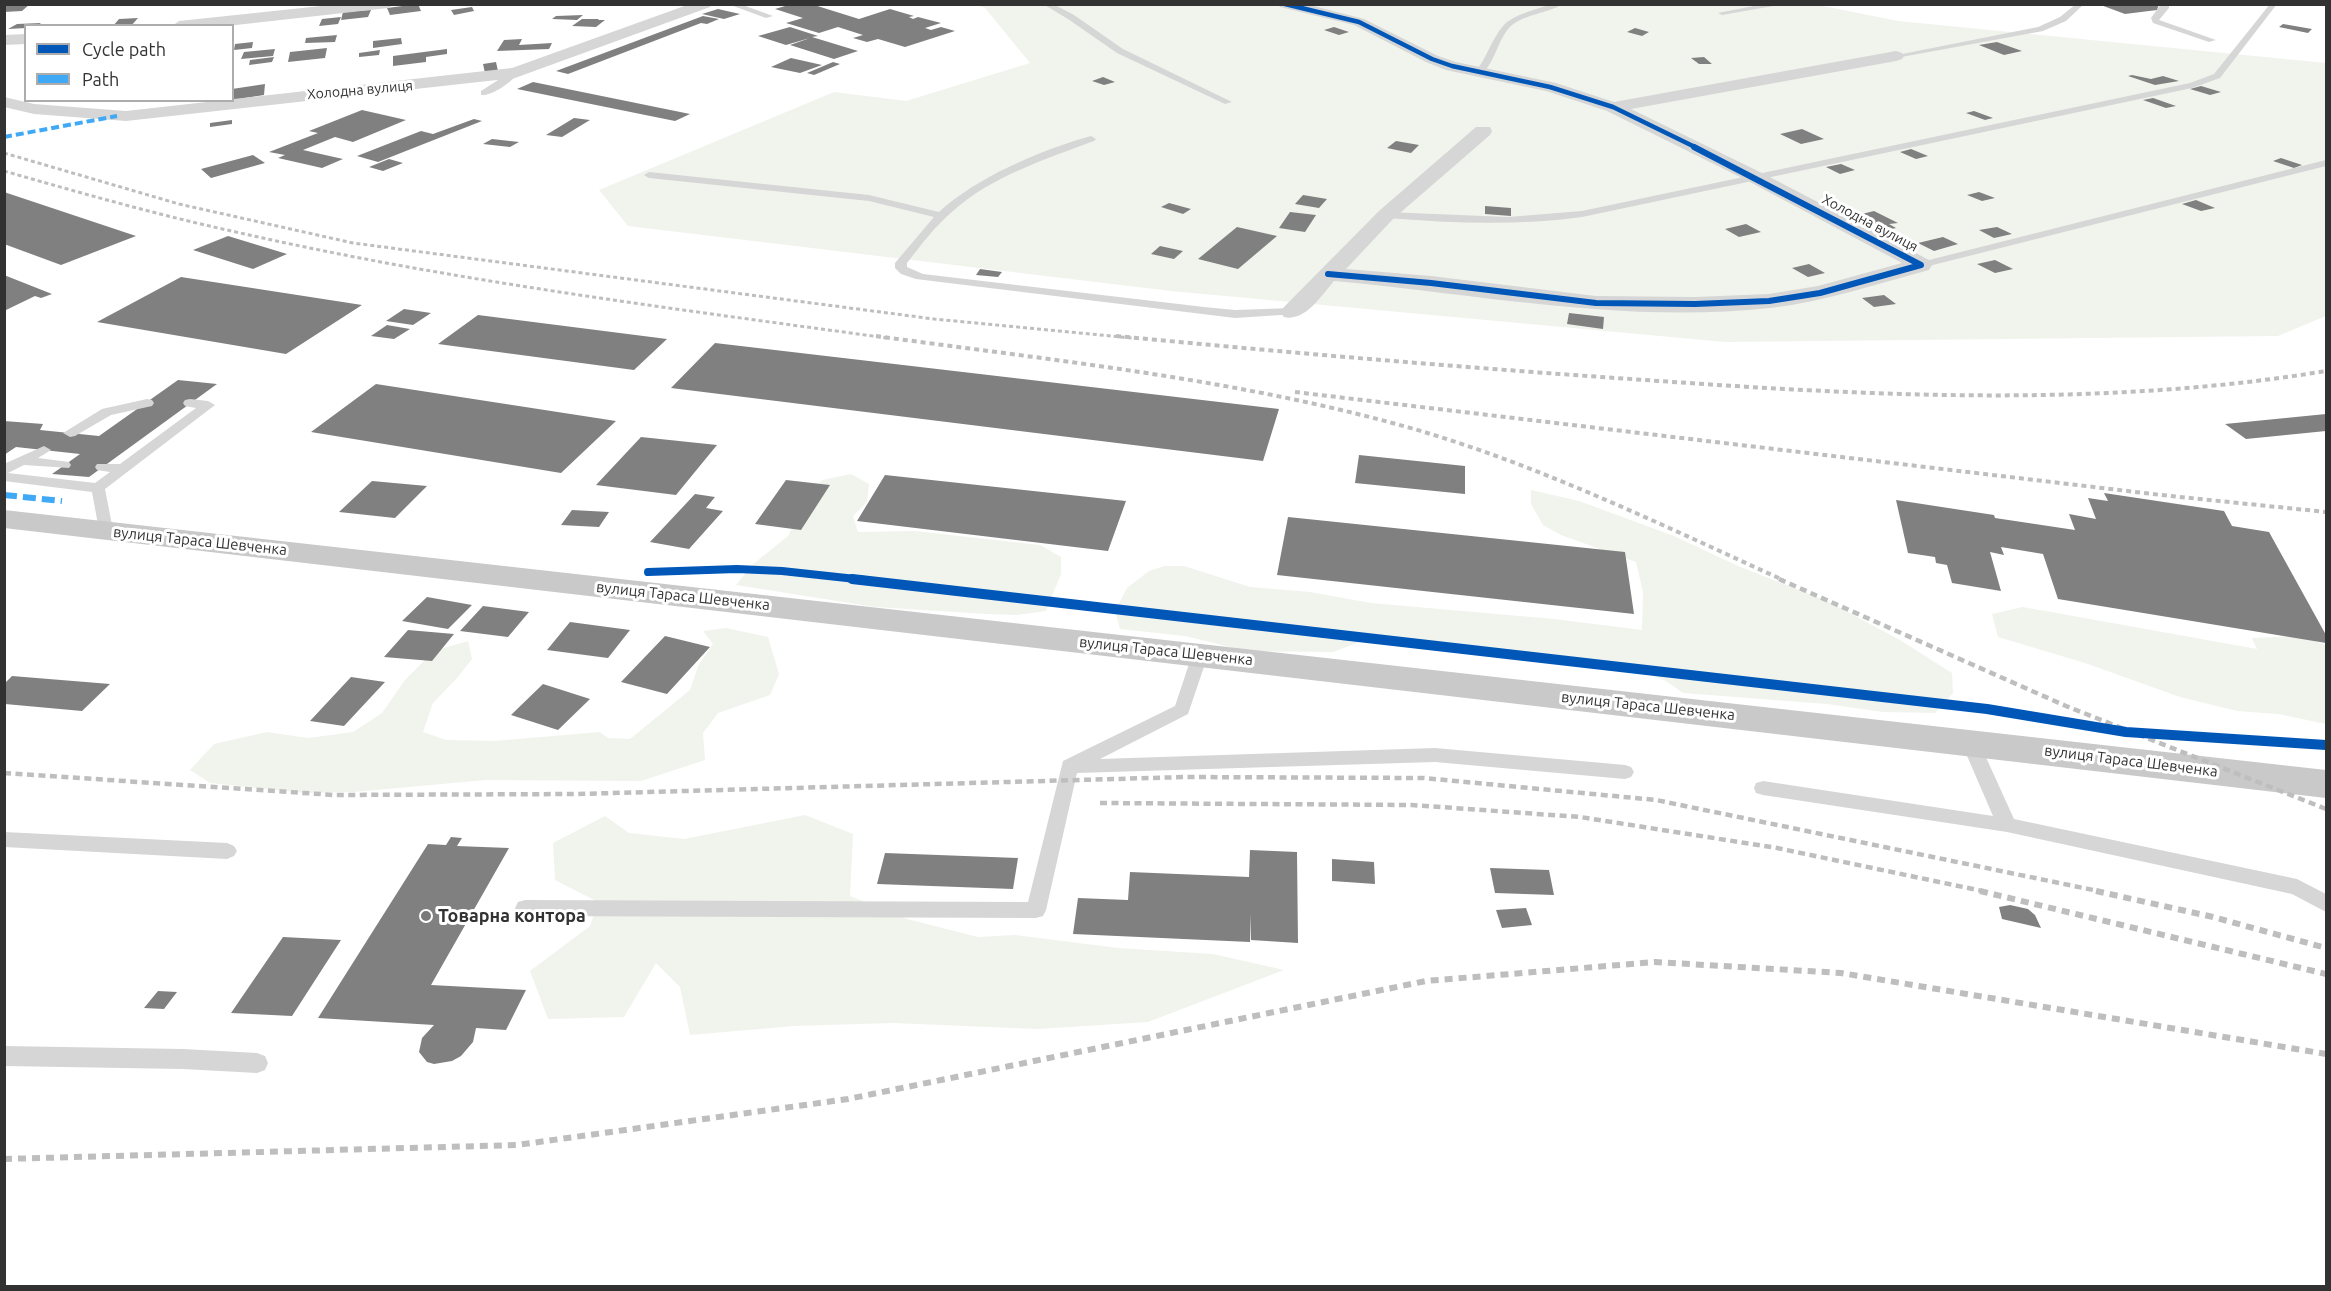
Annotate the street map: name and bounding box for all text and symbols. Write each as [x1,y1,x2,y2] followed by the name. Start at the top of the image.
[24,24,234,102] legend
[82,39,166,59] text: Cycle path
[82,69,119,89] text: Path
[306,77,414,103] street label: Холодна вулиця
[1819,191,1921,255] street label: Холодна вулиця
[112,523,288,559] street label: вулиця Тараса Шевченка
[595,578,771,614] street label: вулиця Тараса Шевченка
[1078,633,1254,669] street label: вулиця Тараса Шевченка
[1560,688,1736,724] street label: вулиця Тараса Шевченка
[2043,741,2219,781] street label: вулиця Тараса Шевченка
[438,905,586,927] place label: Товарна контора
[419,909,433,923] marker: Товарна контора

